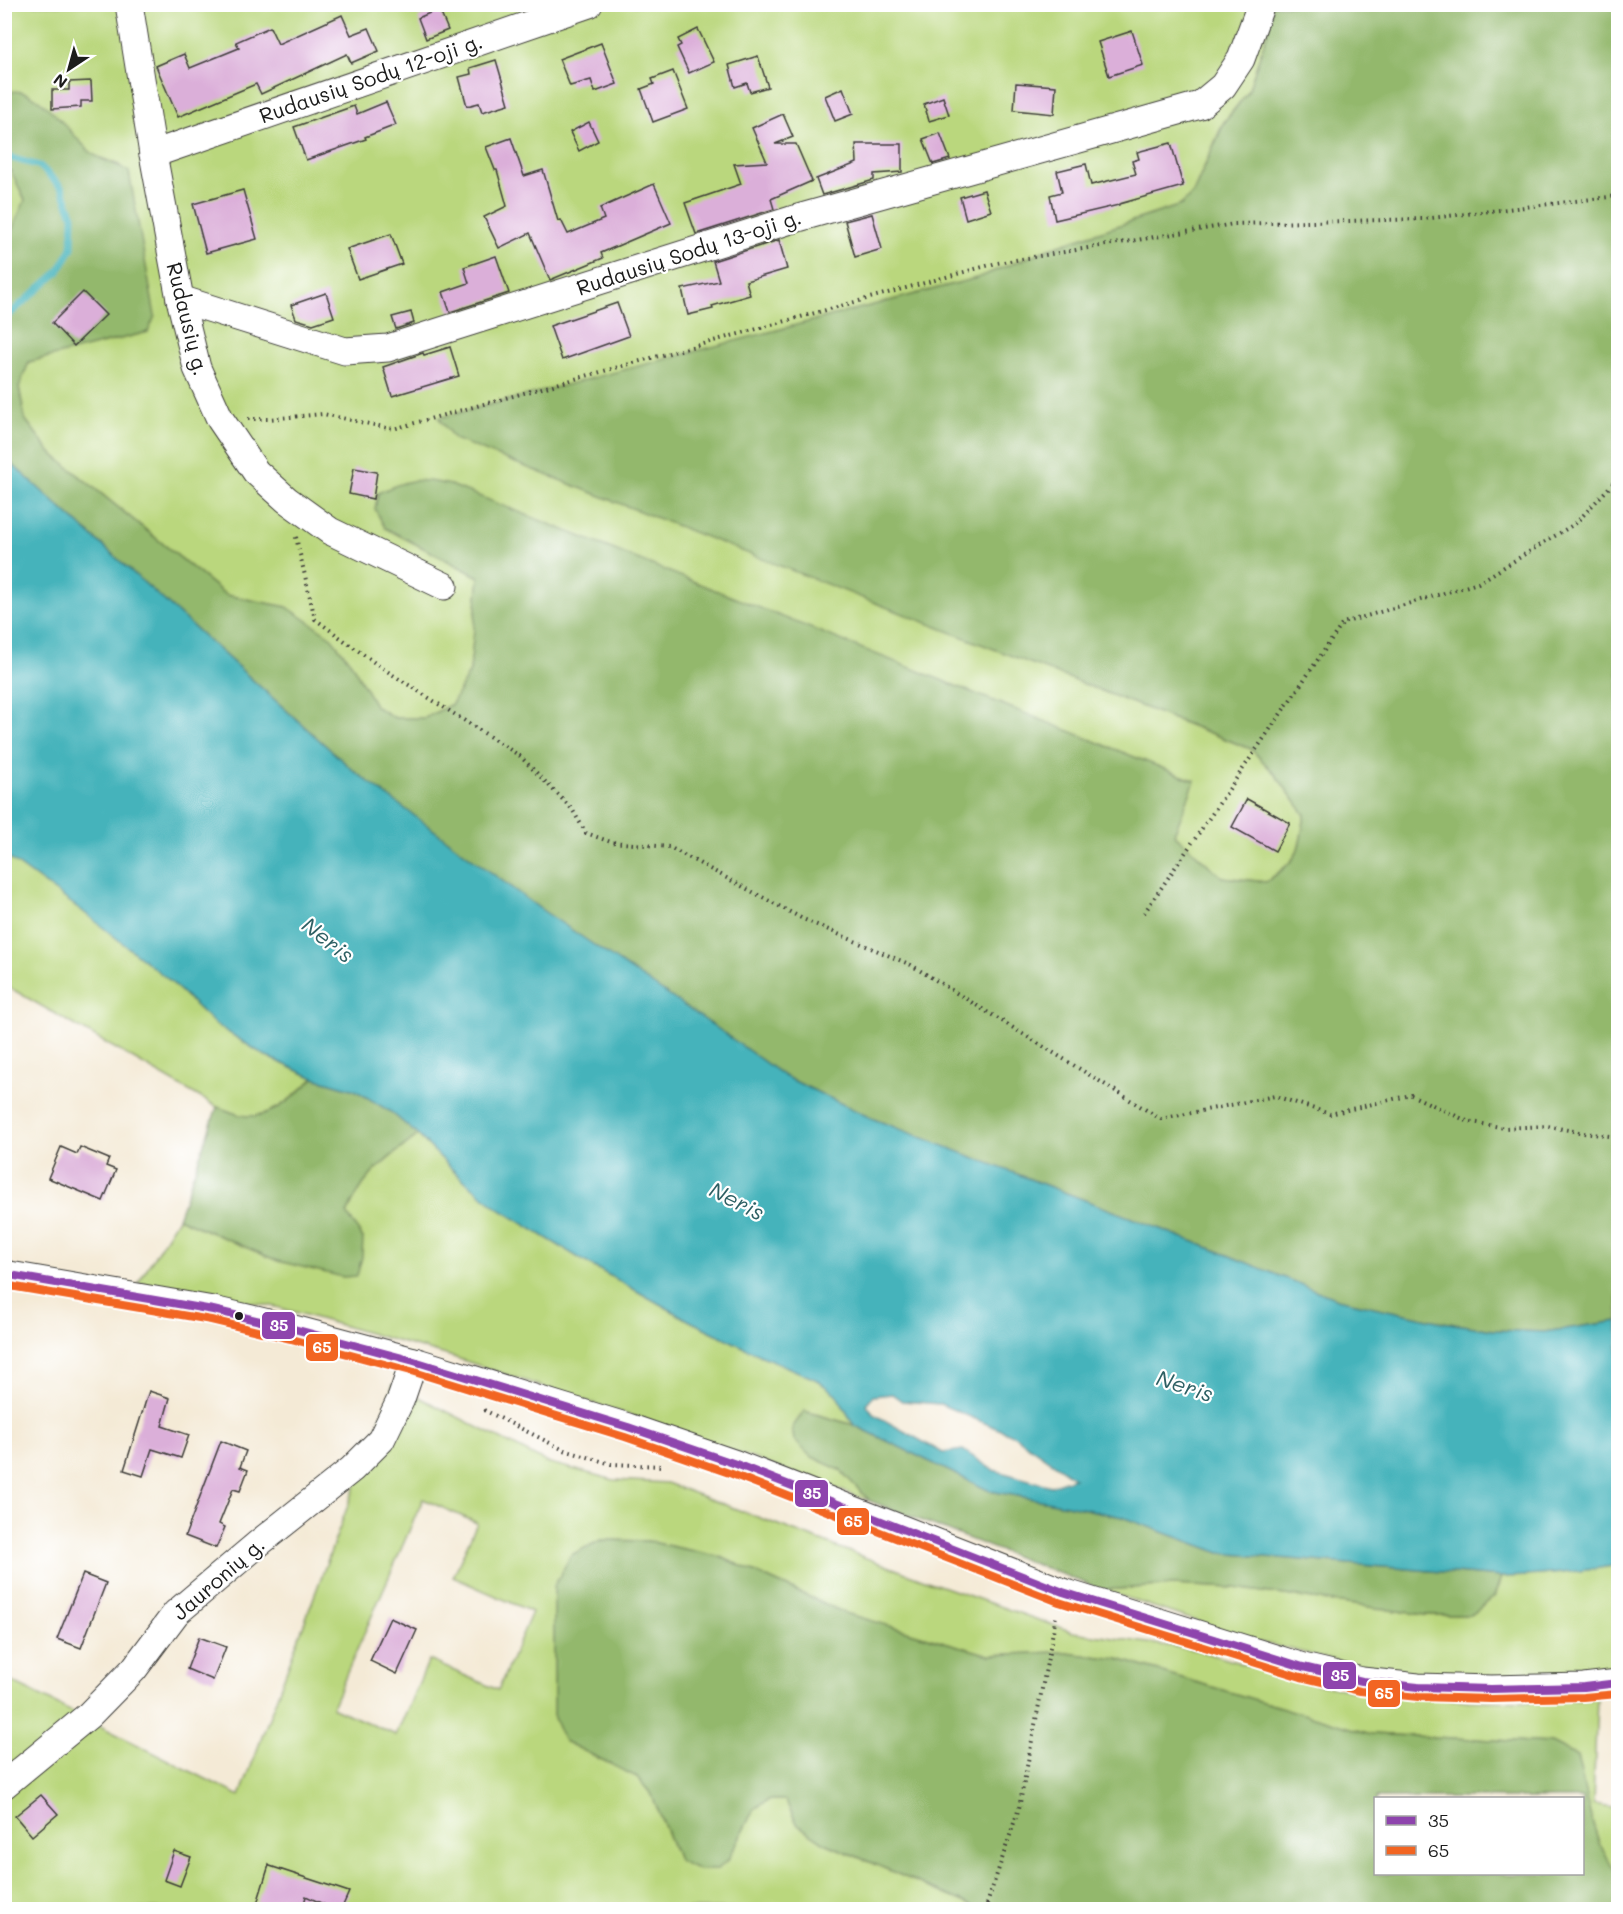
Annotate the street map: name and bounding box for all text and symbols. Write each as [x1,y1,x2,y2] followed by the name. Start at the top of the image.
[255,27,486,129] street label: Rudausių Sodų 12-oji g.
[39,39,99,99] north arrow
[49,69,71,94] text: N
[573,202,804,301] street label: Rudausių Sodų 13-oji g.
[161,259,216,378] street label: Rudausių g.
[296,910,360,969] water label: Neris
[705,1174,770,1227] water label: Neris
[233,1310,245,1322] unlabelled marker
[261,1311,296,1340] line badge: 35
[270,1314,288,1335] text: 35
[305,1333,339,1362] line badge: 65
[312,1336,332,1357] text: 65
[1153,1363,1217,1408] water label: Neris
[794,1479,829,1508] line badge: 35
[803,1482,821,1503] text: 35
[836,1507,870,1536] line badge: 65
[843,1510,863,1531] text: 65
[166,1530,270,1625] street label: Jauronių g.
[1322,1661,1357,1690] line badge: 35
[1331,1664,1349,1685] text: 35
[1367,1679,1401,1708] line badge: 65
[1374,1682,1394,1703] text: 65
[1374,1797,1584,1875] legend
[1428,1808,1449,1832] text: 35
[1428,1838,1449,1862] text: 65

